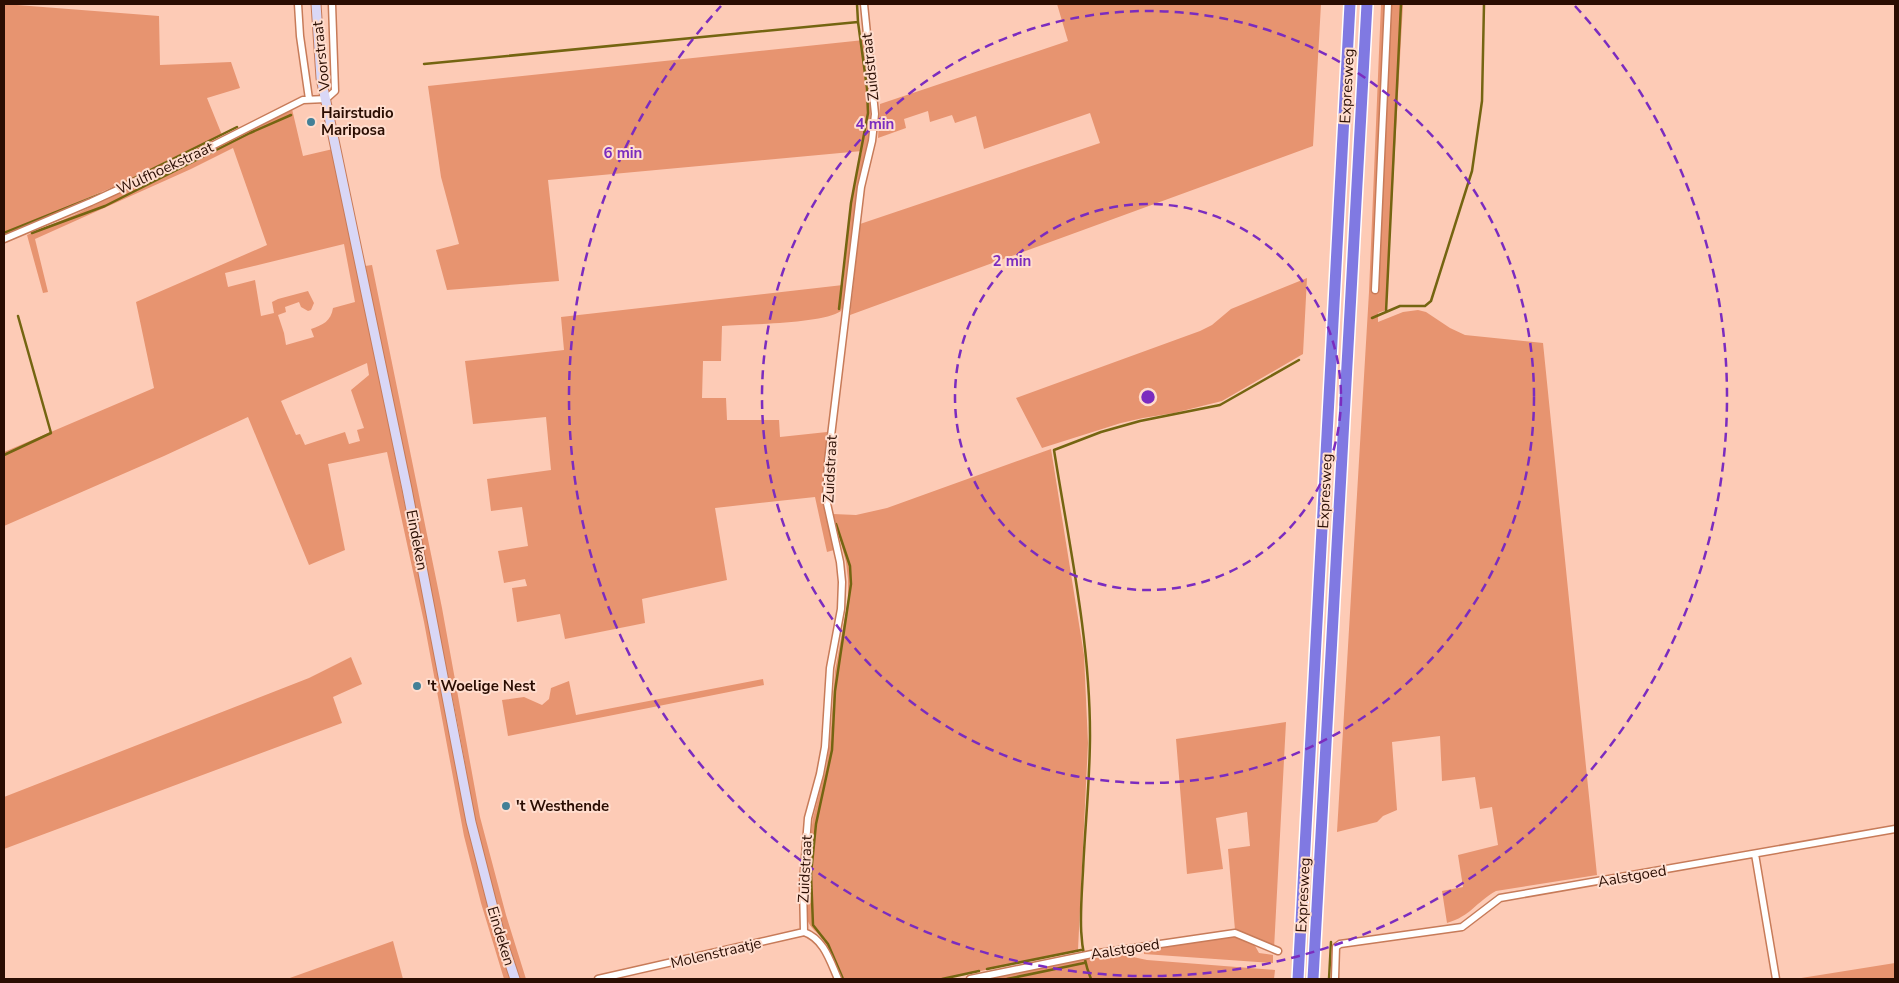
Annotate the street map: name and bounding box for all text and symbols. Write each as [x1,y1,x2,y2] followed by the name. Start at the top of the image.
[307,19,335,93] street label: Voorstraat
[856,31,884,102] street label: Zuidstraat
[1335,48,1359,124] street label: Expresweg
[321,103,394,140] place label: Hairstudio Mariposa
[856,114,894,134] text: 4 min
[305,116,317,128] marker: Hairstudio Mariposa
[113,137,217,199] street label: Wulfhoekstraat
[604,143,642,163] text: 6 min
[993,251,1031,271] text: 2 min
[1139,388,1157,406] centre of rings
[818,434,842,504] street label: Zuidstraat
[1313,453,1337,529] street label: Expresweg
[401,508,433,572] street label: Eindeken
[427,676,535,696] place label: 't Woelige Nest
[411,680,423,692] marker: 't Woelige Nest
[516,796,609,816] place label: 't Westhende
[500,800,512,812] marker: 't Westhende
[793,834,817,904] street label: Zuidstraat
[1291,857,1315,933] street label: Expresweg
[1596,860,1668,892] street label: Aalstgoed
[482,904,520,968] street label: Eindeken
[669,933,763,973] street label: Molenstraatje
[1089,934,1161,964] street label: Aalstgoed

